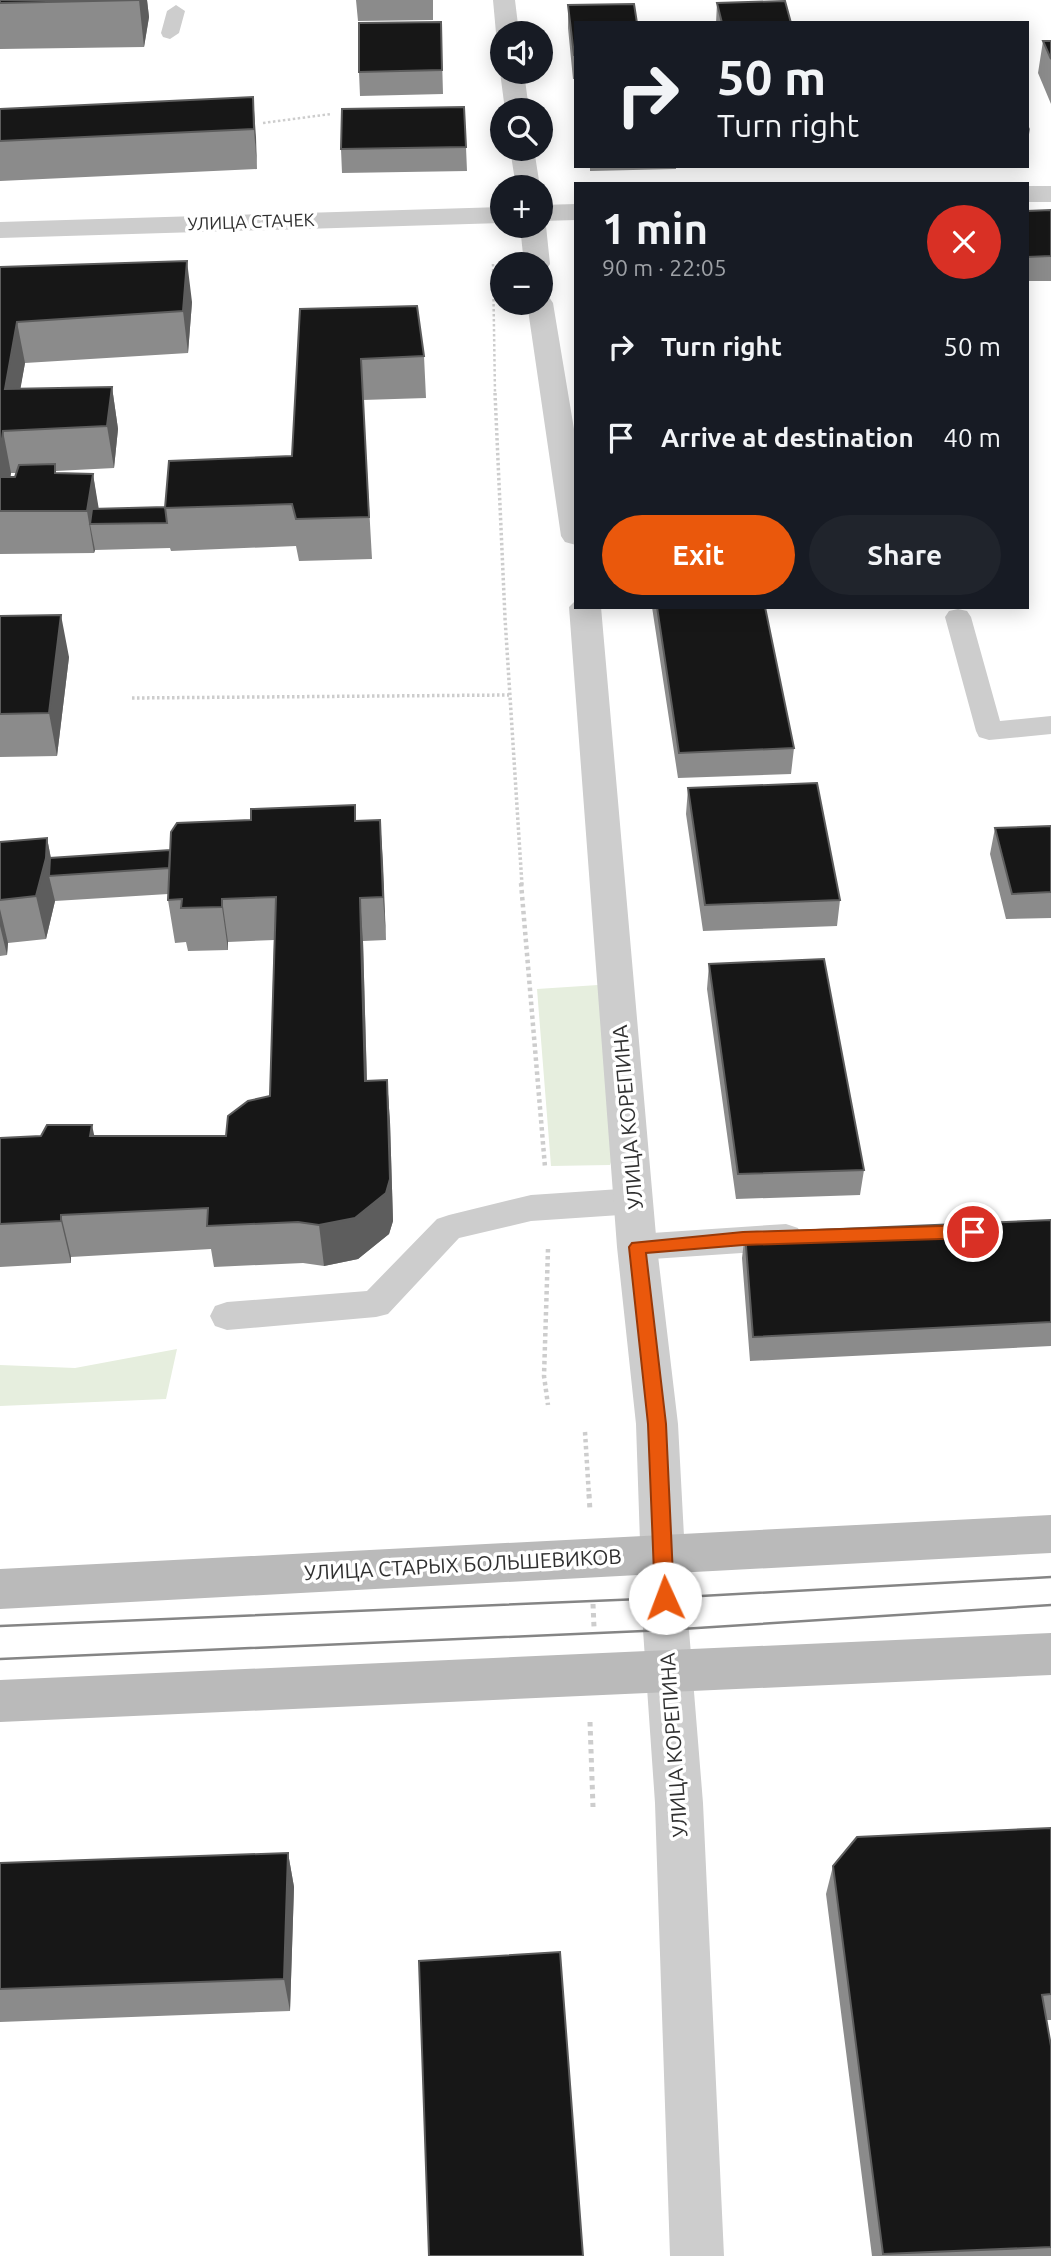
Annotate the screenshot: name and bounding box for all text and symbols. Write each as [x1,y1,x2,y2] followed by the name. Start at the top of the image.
[490,21,553,315] map controls
[490,21,553,84] button: sound
[602,49,693,140] icon: right
[717,49,826,104] text: 50 m
[490,98,553,161] button: search
[717,107,859,143] text: Turn right
[490,175,553,238] button: +
[602,205,708,252] text: 1 min
[927,205,1001,279] button: close
[187,209,315,233] street label: УЛИЦА СТАЧЕК
[490,252,553,315] button: −
[602,255,727,280] text: 90 m · 22:05
[602,328,640,366] icon: right
[661,332,782,361] text: Turn right
[943,332,1001,361] text: 50 m
[602,419,640,457] icon: arrive
[661,423,914,452] text: Arrive at destination
[943,423,1001,452] text: 40 m
[602,515,795,595] button: Exit
[809,515,1001,595] button: Share
[607,1024,647,1210] street label: УЛИЦА КОРЕПИНА
[943,1202,1003,1262] pin
[954,1213,992,1251] icon: arrive
[304,1544,622,1584] street label: УЛИЦА СТАРЫХ БОЛЬШЕВИКОВ
[628,1561,702,1635] position arrow
[655,1652,691,1838] street label: УЛИЦА КОРЕПИНА

